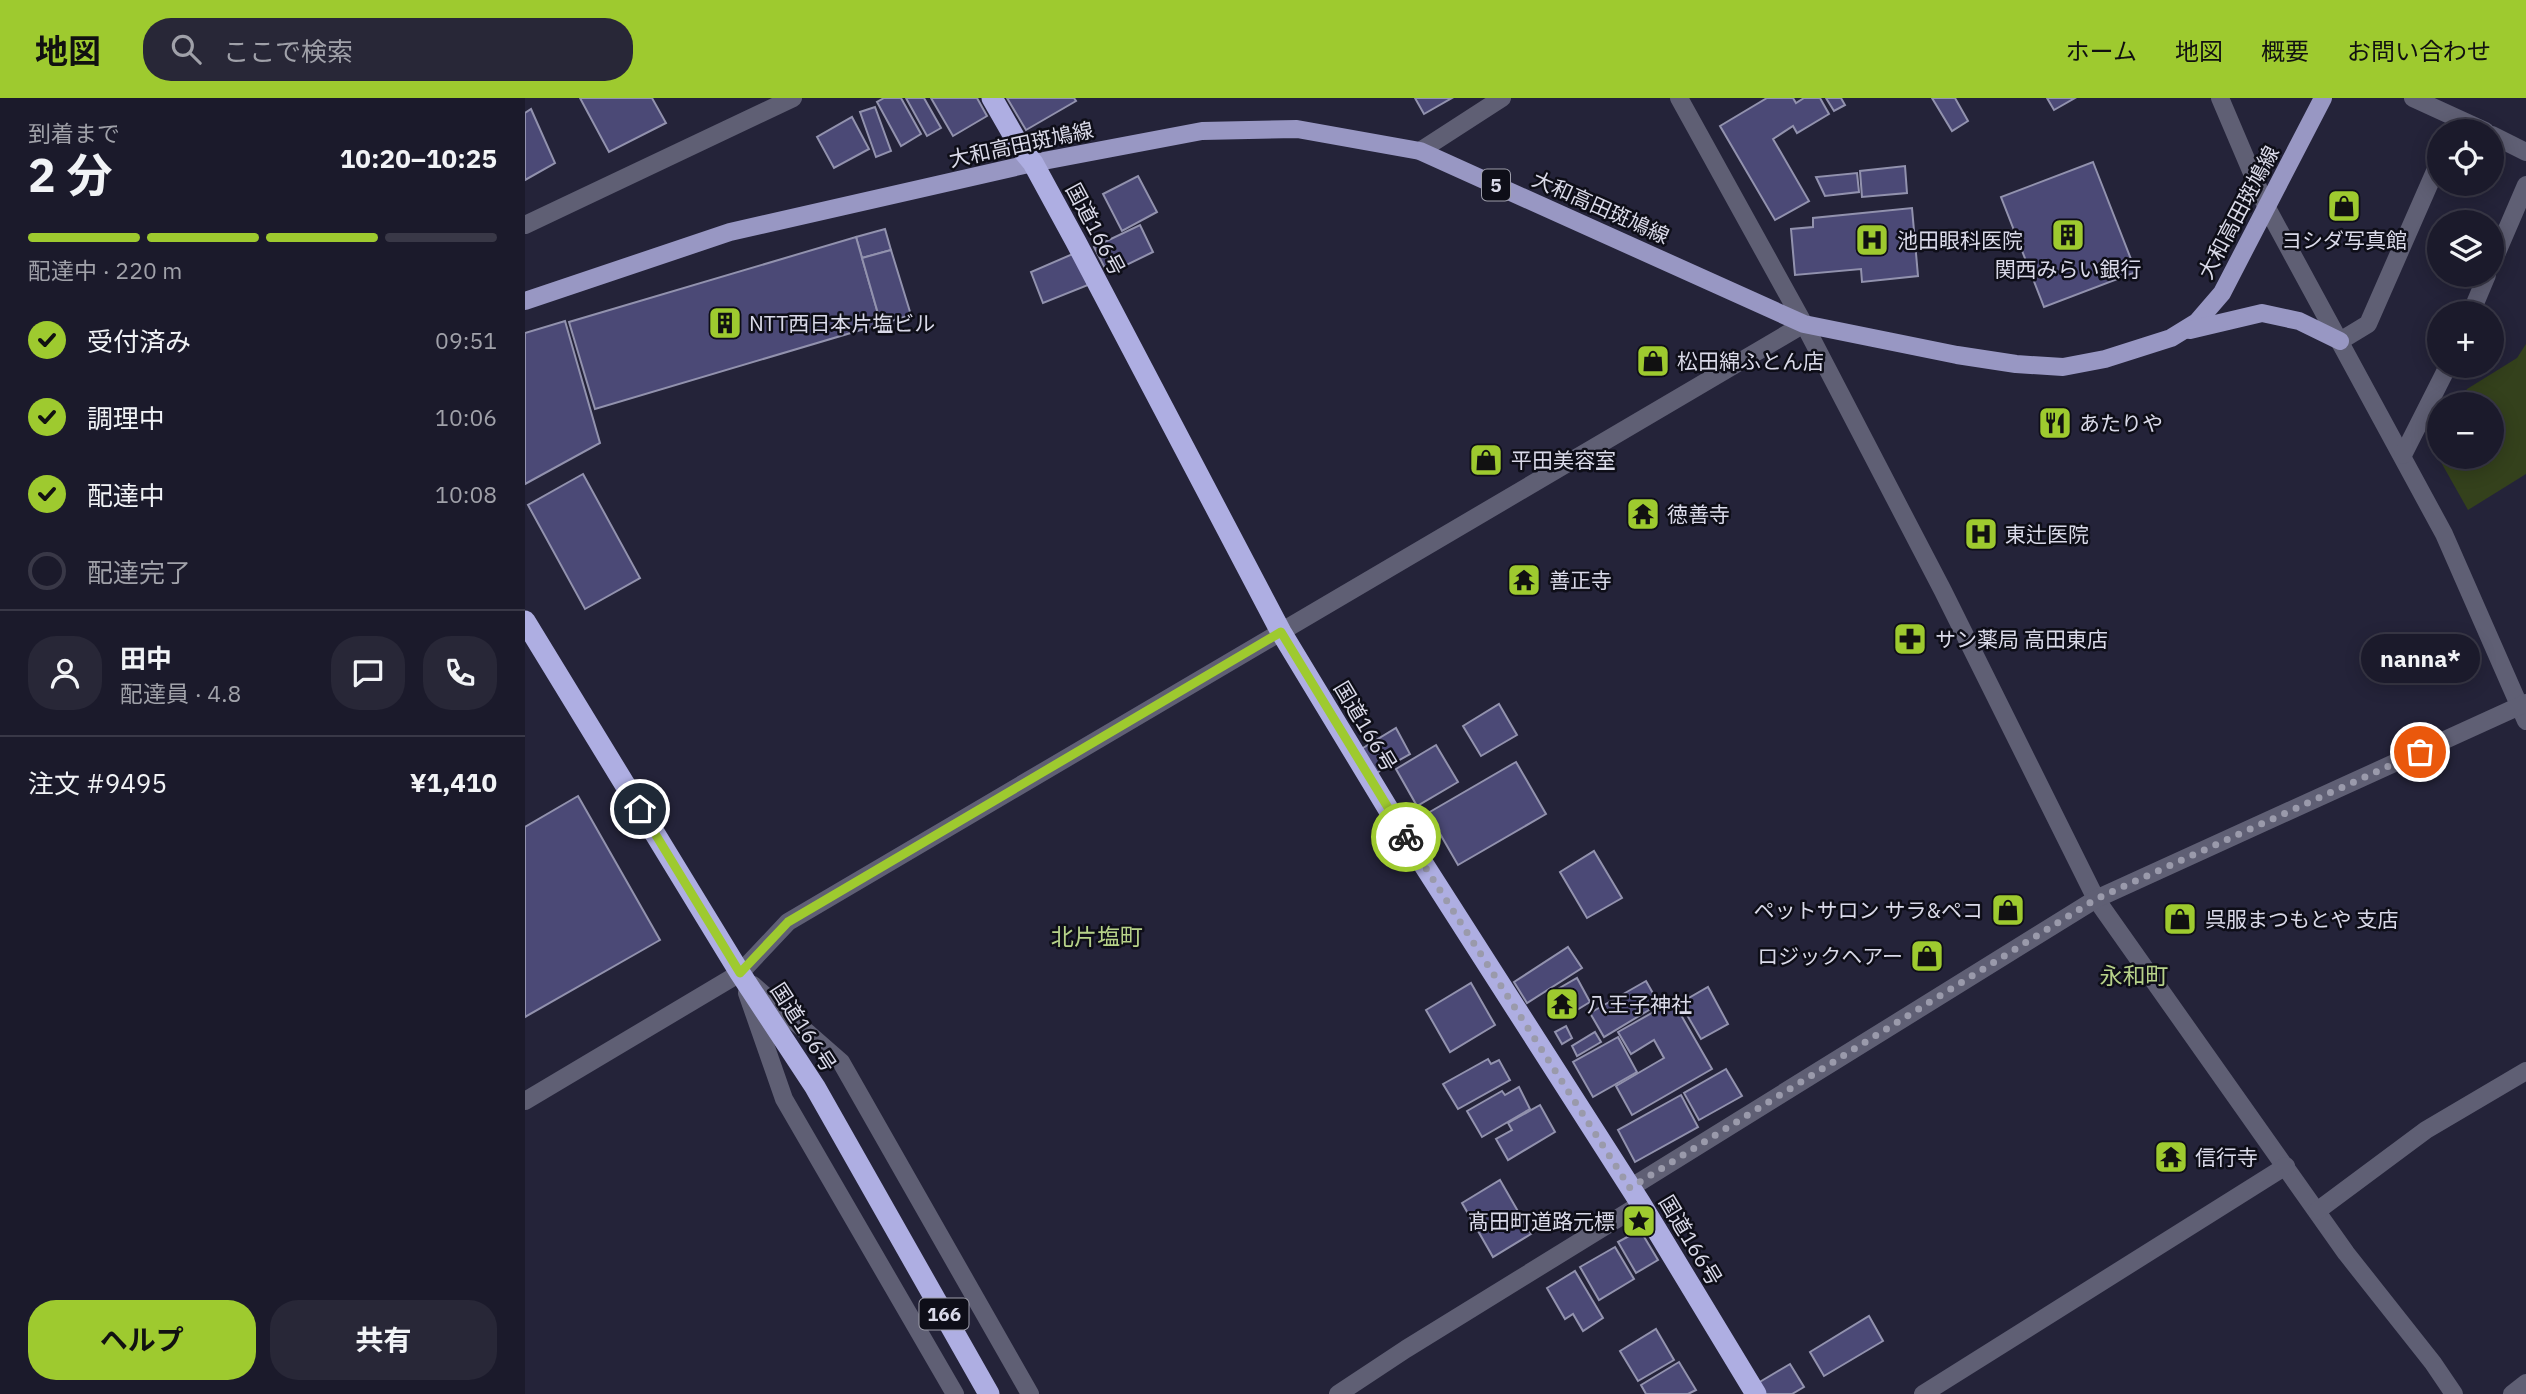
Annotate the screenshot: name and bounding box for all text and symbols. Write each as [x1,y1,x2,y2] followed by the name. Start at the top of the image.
[143,18,633,81] search box
[35,29,101,72] text: 地図
[167,30,205,68] icon: search
[223,34,353,68] text: ここで検索
[2066,35,2137,67] text: ホーム
[2175,35,2223,67] text: 地図
[2261,35,2309,67] text: 概要
[2347,35,2491,67] text: お問い合わせ
[946,115,1096,173] street label: 大和高田斑鳩線
[28,118,120,148] text: 到着まで
[2427,119,2504,469] map controls
[2427,119,2504,196] button: locate
[340,141,497,175] text: 10:20–10:25
[2191,141,2285,283] street label: 大和高田斑鳩線
[28,145,112,205] text: 2 分
[1528,164,1674,250] street label: 大和高田斑鳩線
[1482,170,1510,200] road number: 5
[1060,178,1132,280] street label: 国道166号
[2325,187,2363,225] shop icon: ヨシダ写真館
[2427,210,2504,287] button: layers
[2049,216,2087,254] building icon: 関西みらい銀行
[1853,221,1891,259] hospital icon: 池田眼科医院
[1897,226,2023,254] place label: 池田眼科医院
[2281,226,2407,254] place label: ヨシダ写真館
[28,255,182,285] text: 配達中 · 220 m
[1995,255,2142,283] place label: 関西みらい銀行
[2427,301,2504,378] button: +
[706,304,744,342] building icon: NTT西日本片塩ビル
[749,309,935,337] place label: NTT西日本片塩ビル
[28,321,66,359] icon: check
[87,324,191,358] text: 受付済み
[435,325,497,355] text: 09:51
[1634,342,1672,380] shop icon: 松田綿ふとん店
[1677,347,1824,375] place label: 松田綿ふとん店
[2427,392,2504,469] button: −
[28,398,66,436] icon: check
[87,401,165,435] text: 調理中
[435,402,497,432] text: 10:06
[2036,404,2074,442] restaurant icon: あたりや
[2079,409,2163,437] place label: あたりや
[1467,441,1505,479] shop icon: 平田美容室
[1511,446,1616,474] place label: 平田美容室
[28,475,66,513] icon: check
[87,478,165,512] text: 配達中
[435,479,497,509] text: 10:08
[1624,495,1662,533] temple icon: 徳善寺
[1667,500,1730,528] place label: 徳善寺
[1962,515,2000,553] hospital icon: 東辻医院
[2005,520,2089,548] place label: 東辻医院
[87,555,191,589] text: 配達完了
[1505,561,1543,599] temple icon: 善正寺
[1549,566,1612,594] place label: 善正寺
[1891,620,1929,658] pharmacy icon: サン薬局 高田東店
[1935,625,2108,653] place label: サン薬局 高田東店
[2361,633,2479,682] callout: nanna*
[28,636,102,710] button: person
[331,636,405,710] button: chat
[423,636,497,710] button: phone
[120,641,172,675] text: 田中
[2380,643,2461,673] text: nanna*
[1328,676,1404,776] street label: 国道166号
[120,678,241,708] text: 配達員 · 4.8
[2390,722,2450,782] pin
[2401,733,2439,771] icon: bag
[410,765,497,799] text: ¥1,410
[28,766,167,800] text: 注文 #9495
[610,779,670,839] pin
[621,790,659,828] icon: home
[1371,802,1441,872] courier
[1387,818,1425,856] icon: bike
[1989,891,2027,929] shop icon: ペットサロン サラ&ペコ
[1753,896,1983,924] place label: ペットサロン サラ&ペコ
[2161,900,2199,938] shop icon: 呉服まつもとや 支店
[2205,905,2399,933] place label: 呉服まつもとや 支店
[1051,921,1143,951] district label: 北片塩町
[1908,937,1946,975] shop icon: ロジックヘアー
[1757,942,1903,970] place label: ロジックヘアー
[2100,960,2169,990] district label: 永和町
[765,977,843,1077] street label: 国道166号
[1543,985,1581,1023] temple icon: 八王子神社
[1587,990,1692,1018] place label: 八王子神社
[2152,1138,2190,1176] temple icon: 信行寺
[2195,1143,2258,1171] place label: 信行寺
[1653,1190,1729,1290] street label: 国道166号
[1620,1202,1658,1240] place icon: 髙田町道路元標
[1468,1207,1615,1235] place label: 髙田町道路元標
[919,1298,969,1330] road number: 166
[28,1300,256,1380] button: ヘルプ
[270,1300,497,1380] button: 共有

